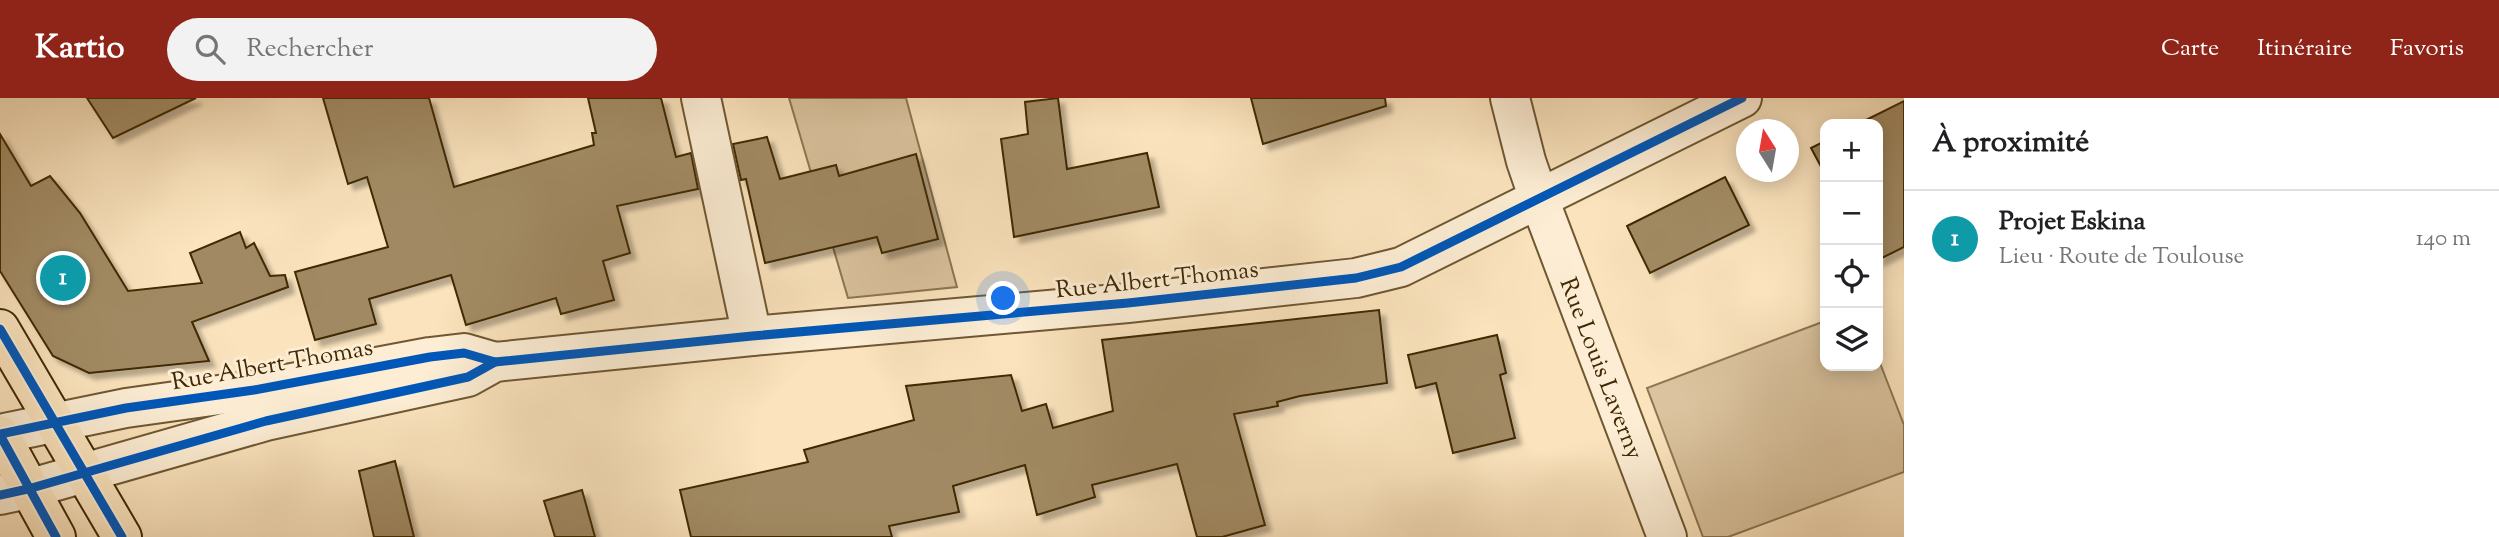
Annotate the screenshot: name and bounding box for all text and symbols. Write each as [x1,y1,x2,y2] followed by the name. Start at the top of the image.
[167,18,657,81] search box
[35,25,125,73] text: Kartio
[191,30,229,68] icon: search
[247,31,374,68] text: Rechercher
[2161,32,2219,66] text: Carte
[2257,32,2352,66] text: Itinéraire
[2390,32,2464,66] text: Favoris
[1736,119,1799,182] north arrow
[1820,119,1883,371] map controls
[1820,119,1883,182] button: +
[1932,122,2089,165] text: À proximité
[1820,182,1883,245] button: −
[1999,204,2146,241] text: Projet Eskina
[1951,223,1959,256] text: 1
[2416,223,2471,256] text: 140 m
[1999,241,2244,274] text: Lieu · Route de Toulouse
[1820,245,1883,308] button: locate
[40,252,86,304] pin: 1
[1054,253,1260,309] street label: Rue Albert Thomas
[1550,273,1650,465] street label: Rue Louis Laverny
[986,281,1020,315] your location
[1820,308,1883,371] button: layers
[169,332,376,400] street label: Rue Albert Thomas

